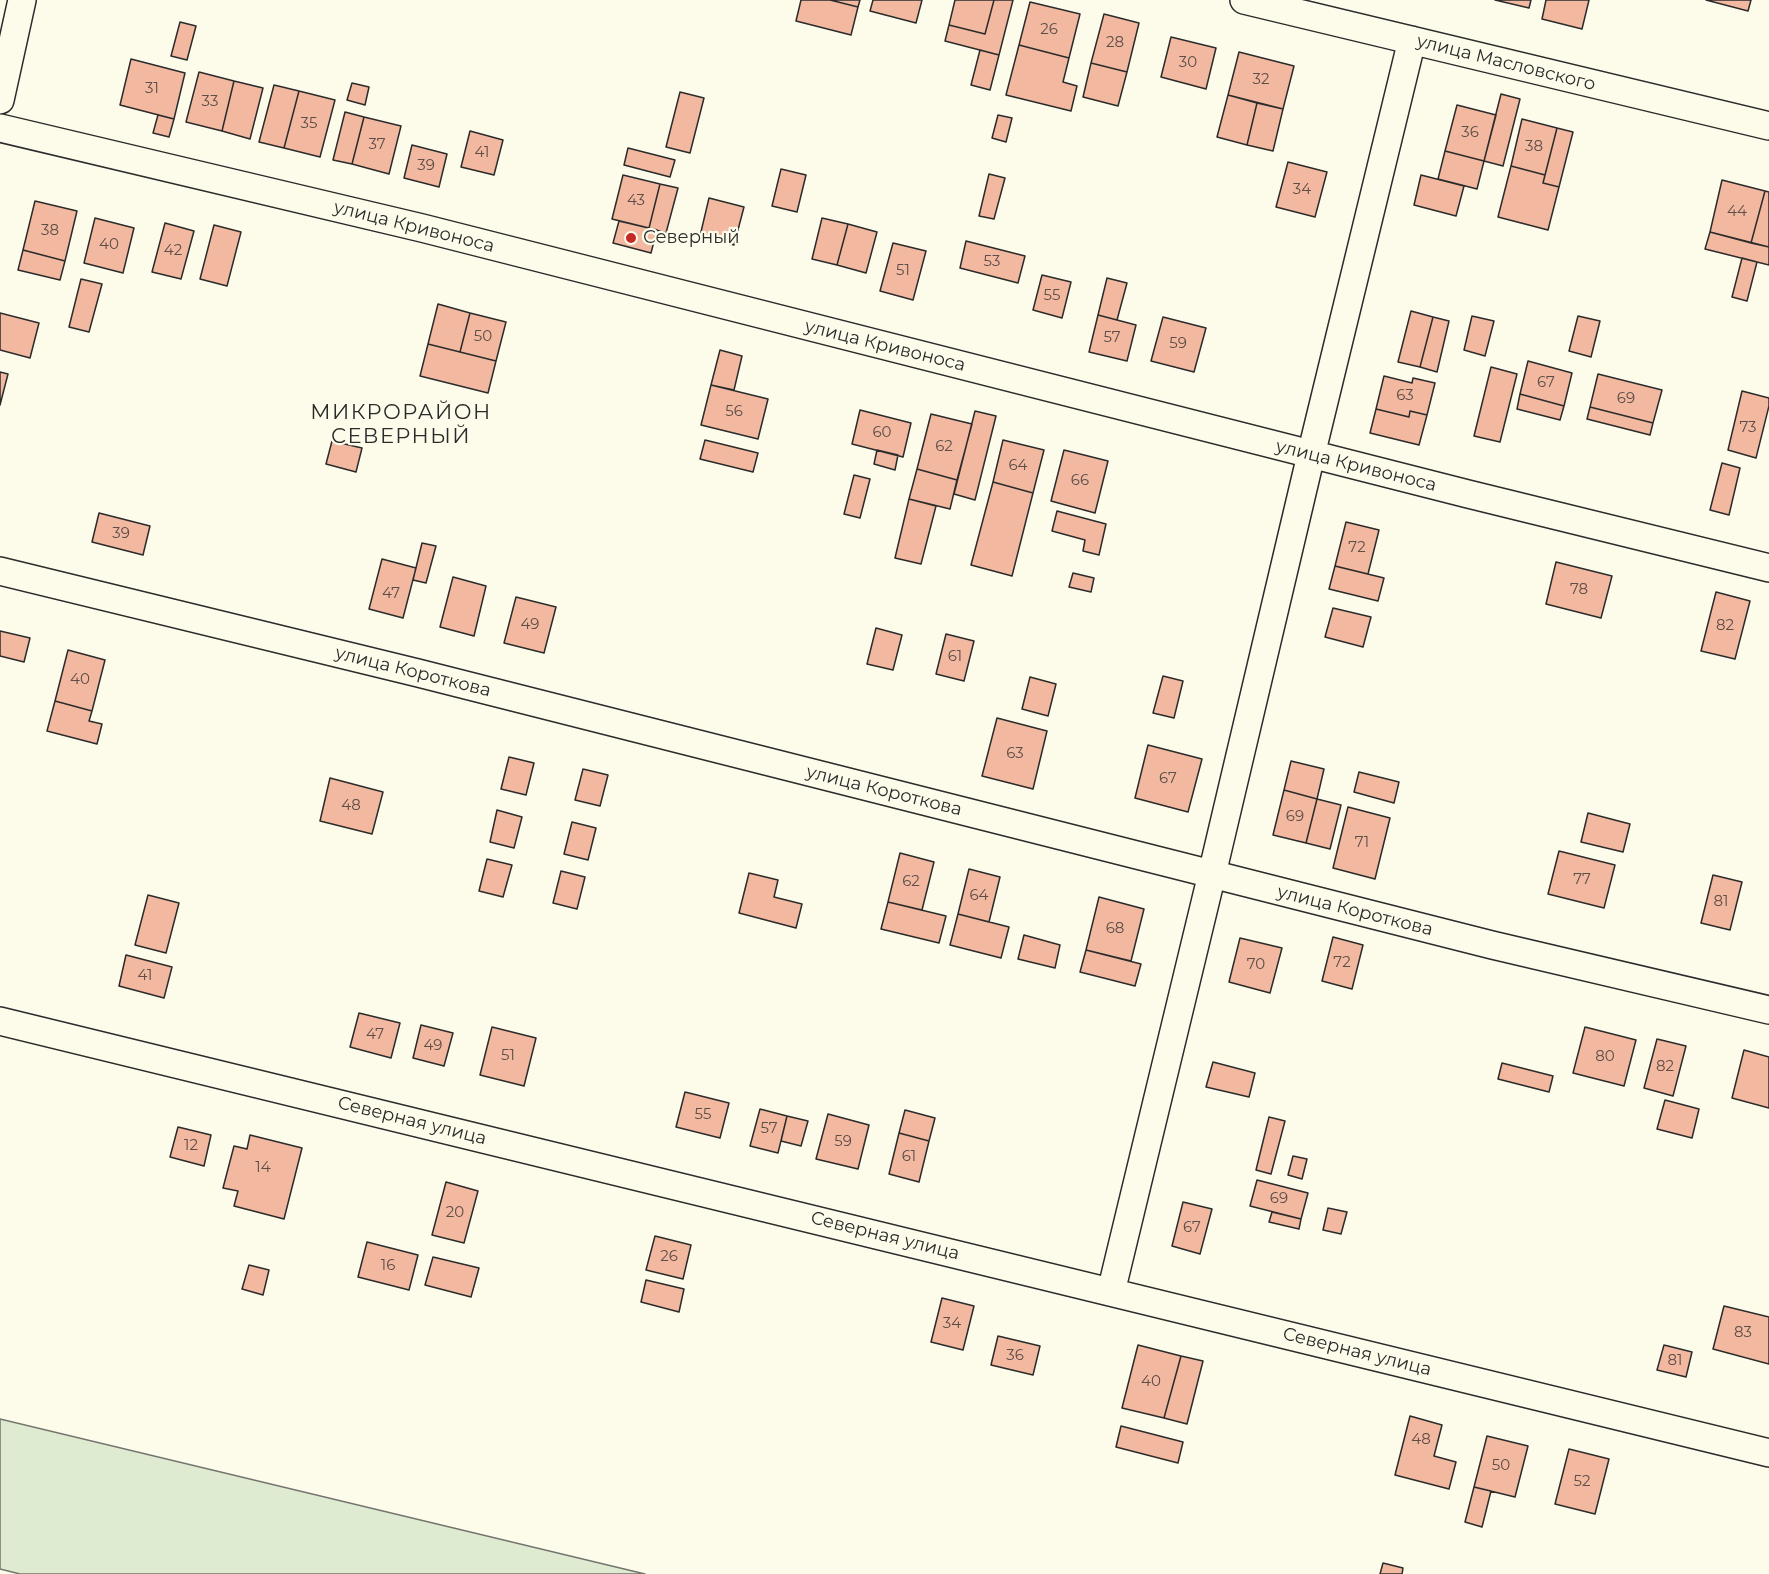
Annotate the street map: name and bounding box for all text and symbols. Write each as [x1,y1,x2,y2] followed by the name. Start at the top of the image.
[1040,21,1058,39] house number: 26
[1414,30,1598,96] street label: улица Масловского
[1106,34,1124,52] house number: 28
[1179,54,1197,72] house number: 30
[1253,71,1269,89] house number: 32
[145,80,159,98] house number: 31
[202,93,218,111] house number: 33
[301,115,317,133] house number: 35
[1461,124,1479,142] house number: 36
[368,136,386,154] house number: 37
[1525,138,1543,156] house number: 38
[475,144,489,162] house number: 41
[417,157,435,175] house number: 39
[1293,181,1311,199] house number: 34
[627,192,645,210] house number: 43
[331,197,497,257] street label: улица Кривоноса
[1727,203,1747,221] house number: 44
[41,222,59,240] house number: 38
[643,227,740,249] place label: Северный
[624,231,638,245] marker: Северный
[99,236,119,254] house number: 40
[164,242,182,260] house number: 42
[984,253,1000,271] house number: 53
[896,262,910,280] house number: 51
[1044,287,1060,305] house number: 55
[802,316,968,376] street label: улица Кривоноса
[474,328,492,346] house number: 50
[1103,329,1121,347] house number: 57
[1169,335,1187,353] house number: 59
[1537,374,1555,392] house number: 67
[1396,387,1414,405] house number: 63
[1617,390,1635,408] house number: 69
[310,400,492,450] district label: МИКРОРАЙОН СЕВЕРНЫЙ
[725,403,743,421] house number: 56
[1739,419,1757,437] house number: 73
[872,424,892,442] house number: 60
[1273,436,1439,496] street label: улица Кривоноса
[935,438,953,456] house number: 62
[1008,457,1028,475] house number: 64
[1071,472,1089,490] house number: 66
[112,525,130,543] house number: 39
[1348,539,1366,557] house number: 72
[1570,581,1588,599] house number: 78
[382,585,400,603] house number: 47
[521,616,539,634] house number: 49
[1716,617,1734,635] house number: 82
[333,642,493,702] street label: улица Короткова
[948,648,962,666] house number: 61
[70,671,90,689] house number: 40
[1006,745,1024,763] house number: 63
[804,761,964,821] street label: улица Короткова
[1159,770,1177,788] house number: 67
[341,797,361,815] house number: 48
[1286,808,1304,826] house number: 69
[1355,834,1369,852] house number: 71
[1573,871,1591,889] house number: 77
[902,873,920,891] house number: 62
[1275,881,1435,941] street label: улица Короткова
[969,887,989,905] house number: 64
[1714,893,1728,911] house number: 81
[1106,920,1124,938] house number: 68
[1333,954,1351,972] house number: 72
[1247,956,1265,974] house number: 70
[138,967,152,985] house number: 41
[366,1026,384,1044] house number: 47
[424,1037,442,1055] house number: 49
[501,1047,515,1065] house number: 51
[1595,1048,1615,1066] house number: 80
[1656,1058,1674,1076] house number: 82
[335,1092,489,1150] street label: Северная улица
[695,1106,711,1124] house number: 55
[760,1120,778,1138] house number: 57
[834,1133,852,1151] house number: 59
[184,1137,198,1155] house number: 12
[902,1148,916,1166] house number: 61
[255,1159,271,1177] house number: 14
[1270,1190,1288,1208] house number: 69
[446,1204,464,1222] house number: 20
[808,1207,962,1265] street label: Северная улица
[1183,1219,1201,1237] house number: 67
[660,1248,678,1266] house number: 26
[381,1257,395,1275] house number: 16
[943,1315,961,1333] house number: 34
[1280,1323,1434,1381] street label: Северная улица
[1734,1324,1752,1342] house number: 83
[1006,1347,1024,1365] house number: 36
[1668,1352,1682,1370] house number: 81
[1141,1373,1161,1391] house number: 40
[1411,1431,1431,1449] house number: 48
[1492,1457,1510,1475] house number: 50
[1574,1473,1590,1491] house number: 52

